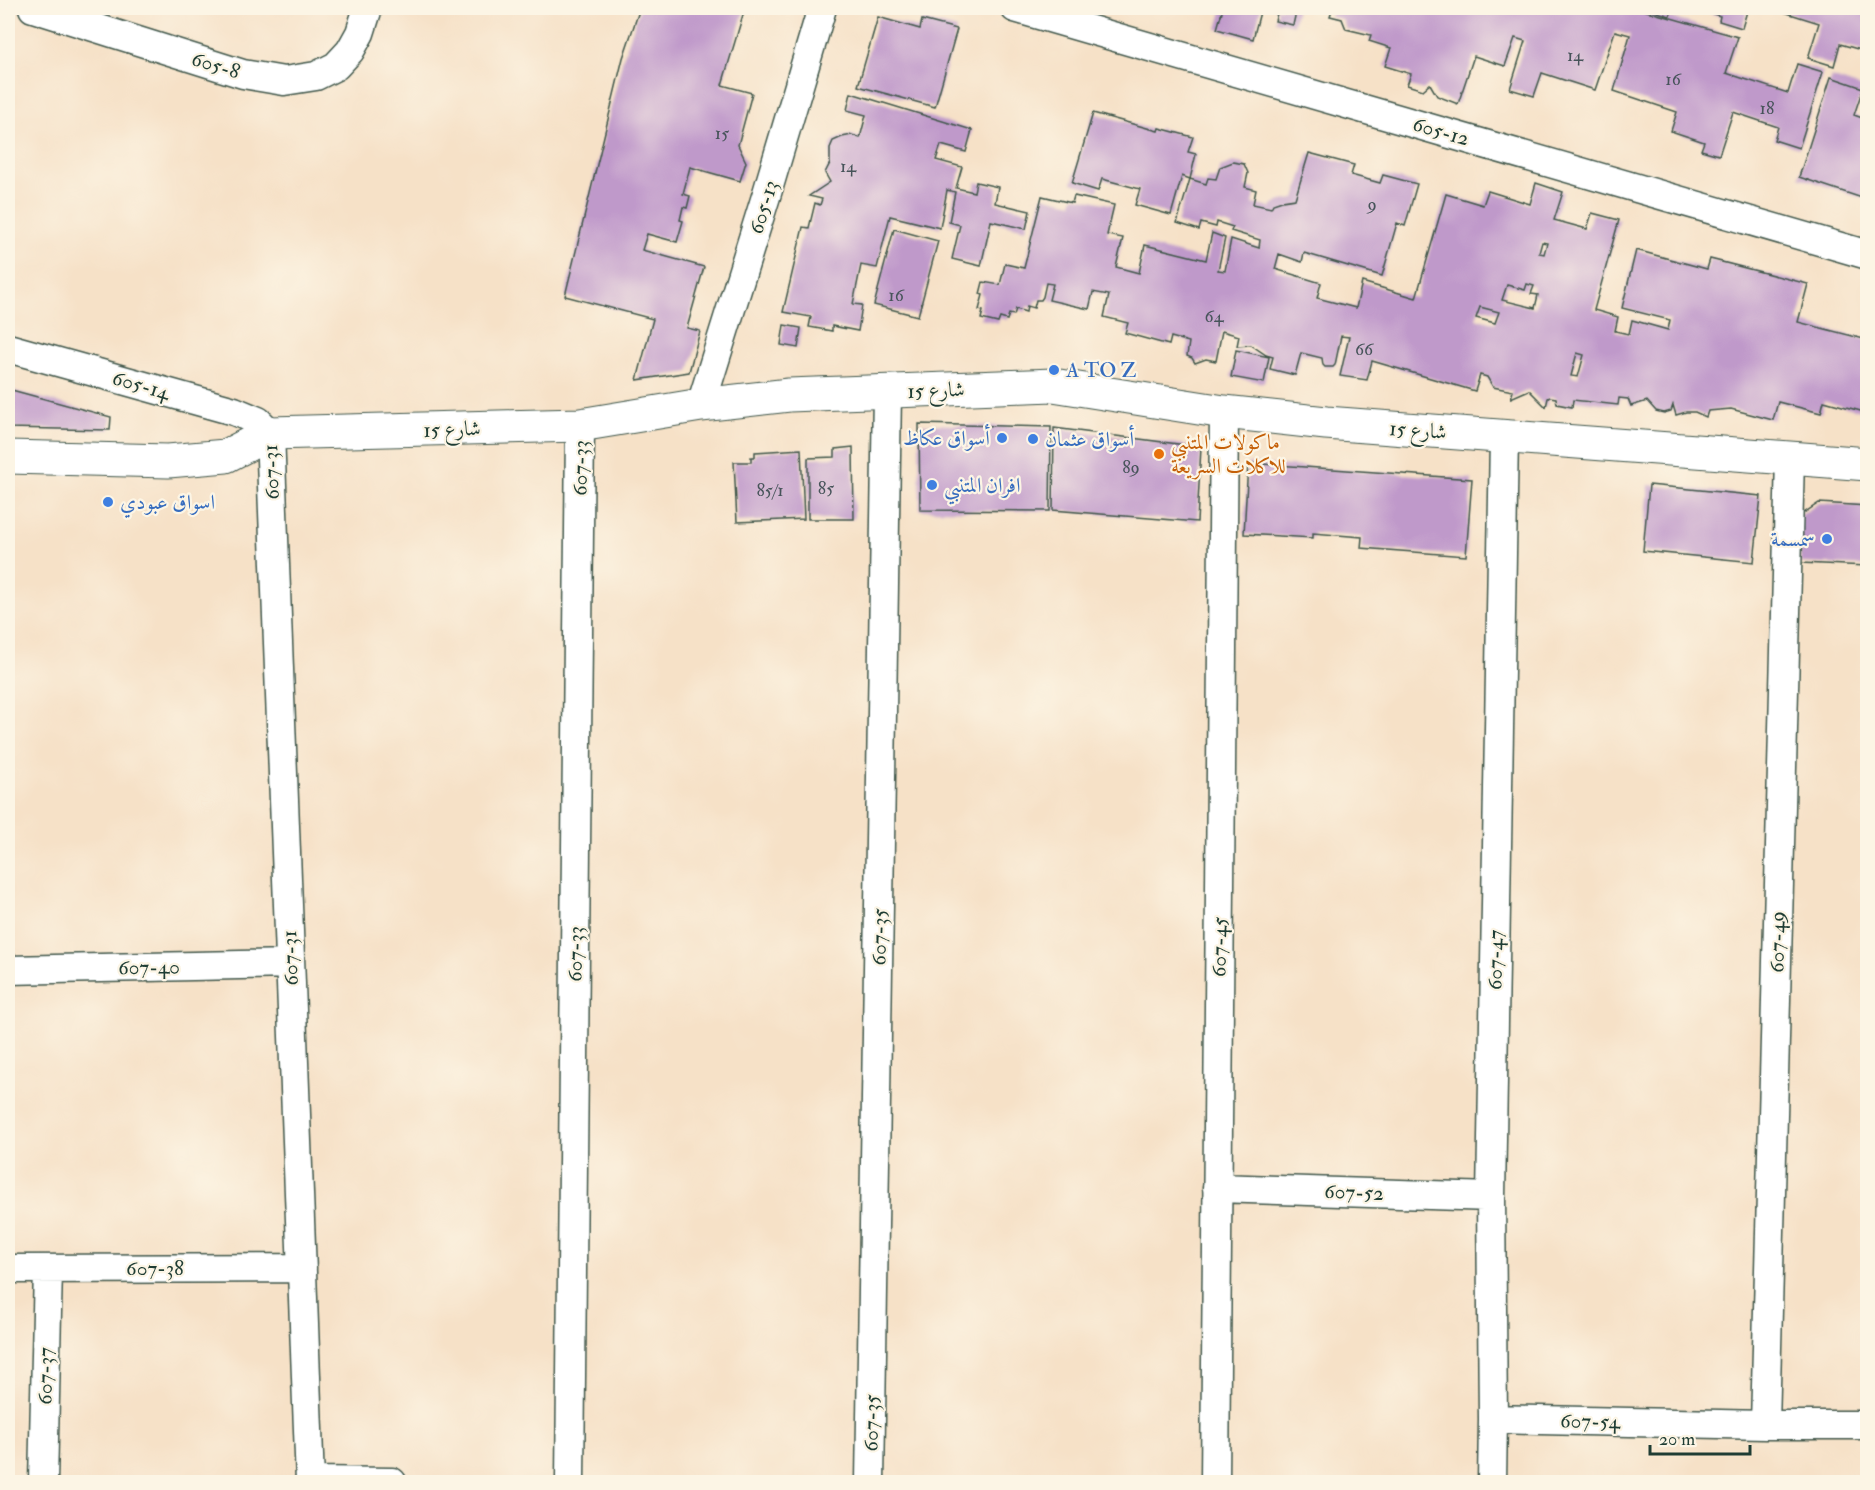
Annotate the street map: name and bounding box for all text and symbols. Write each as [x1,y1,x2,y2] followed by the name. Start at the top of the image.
[1567,44,1584,67] house number: 14
[188,45,244,86] street label: 605-8
[1665,68,1682,91] house number: 16
[1760,97,1774,120] house number: 18
[1409,111,1472,152] street label: 605-12
[715,122,729,145] house number: 15
[840,155,857,178] house number: 14
[743,177,784,237] street label: 605-13
[1365,193,1377,216] house number: 9
[888,284,905,307] house number: 16
[1205,305,1225,328] house number: 64
[1355,338,1374,361] house number: 66
[1065,357,1137,384] place label: A TO Z
[1047,363,1061,377] marker: A TO Z
[109,364,174,407] street label: 605-14
[907,376,965,409] street label: شارع 15
[423,415,481,448] street label: شارع 15
[1388,415,1448,450] street label: شارع 15
[903,423,990,452] place label: أسواق عكاظ
[1045,424,1134,453] place label: أسواق عثمان
[1171,429,1286,480] place label: ماكولات المتنبي للاكلات السريعة
[995,431,1009,445] marker: أسواق عكاظ
[1026,432,1040,446] marker: أسواق عثمان
[567,440,594,496] street label: 607-33
[257,444,286,500] street label: 607-31
[1152,447,1166,461] marker: ماكولات المتنبي للاكلات السريعة
[1122,456,1140,479] house number: 89
[944,472,1021,505] place label: افران المتنبي
[818,477,834,500] house number: 85
[925,478,939,492] marker: افران المتنبي
[756,479,784,502] house number: 85/1
[120,489,215,518] place label: اسواق عبودي
[101,495,115,509] marker: اسواق عبودي
[1771,526,1815,553] place label: سمسمة
[1820,532,1834,546] marker: سمسمة
[866,907,894,966] street label: 607-35
[1763,911,1792,973] street label: 607-49
[1205,916,1234,977] street label: 607-45
[562,926,589,982] street label: 607-33
[1481,929,1510,990] street label: 607-47
[276,930,305,986] street label: 607-31
[118,953,180,982] street label: 607-40
[1324,1178,1384,1207] street label: 607-52
[126,1255,184,1282] street label: 607-38
[31,1347,60,1405] street label: 607-37
[858,1393,886,1452] street label: 607-35
[1560,1407,1622,1436] street label: 607-54
[1650,1418,1750,1456] scale bar
[1659,1428,1695,1451] text: 20 m

